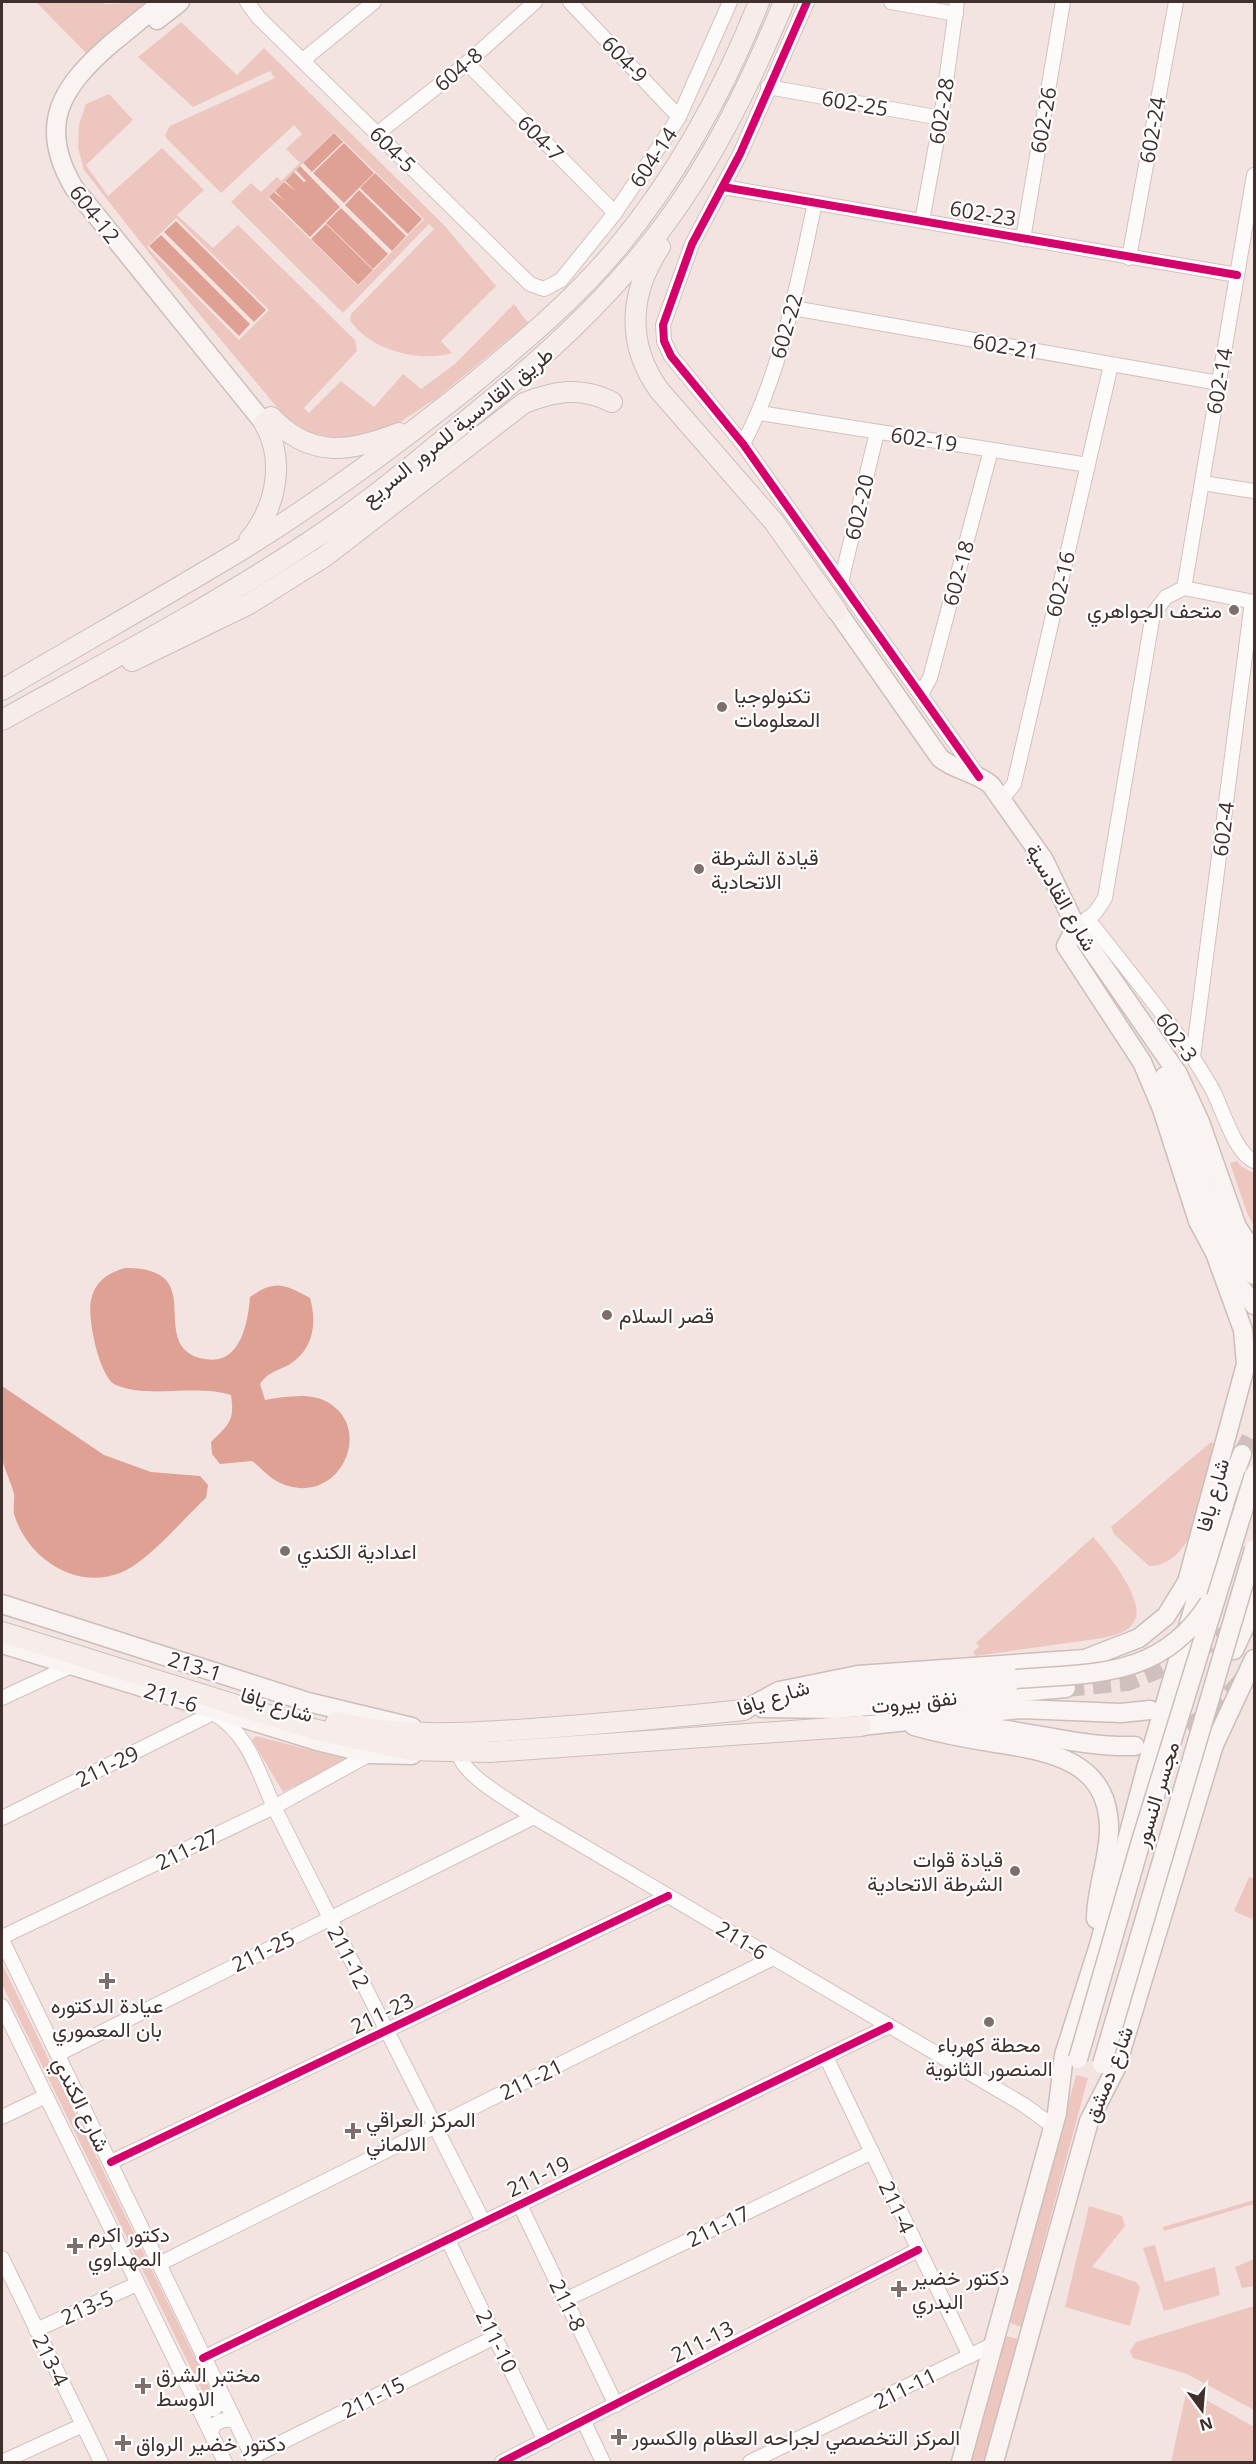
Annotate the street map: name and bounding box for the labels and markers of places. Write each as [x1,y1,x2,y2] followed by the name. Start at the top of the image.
[1087,596,1222,628] place label: متحف الجواهري
[1227,603,1241,617] marker: متحف الجواهري
[734,681,820,733] place label: تكنولوجيا المعلومات
[715,700,729,714] marker: تكنولوجيا المعلومات
[711,843,819,895] place label: قيادة الشرطة الاتحادية
[692,862,706,876] marker: قيادة الشرطة الاتحادية
[619,1301,714,1330] place label: قصر السلام
[600,1308,614,1322] marker: قصر السلام
[297,1537,417,1569] place label: اعدادية الكندي
[278,1544,292,1558] marker: اعدادية الكندي
[867,1845,1003,1897] place label: قيادة قوات الشرطة الاتحادية
[1008,1864,1022,1878] marker: قيادة قوات الشرطة الاتحادية
[98,1972,116,1990] marker: عيادة الدكتوره بان المعموري
[51,1991,163,2047] place label: عيادة الدكتوره بان المعموري
[982,2015,996,2029] marker: محطة كهرباء المنصور الثانوية
[925,2030,1053,2082] place label: محطة كهرباء المنصور الثانوية
[366,2105,476,2161] place label: المركز العراقي الالماني
[344,2122,362,2140] marker: المركز العراقي الالماني
[88,2220,170,2276] place label: دكتور اكرم المهداوي
[66,2237,84,2255] marker: دكتور اكرم المهداوي
[911,2263,1009,2319] place label: دكتور خضير البدري
[890,2280,908,2298] marker: دكتور خضير البدري
[156,2360,261,2412] place label: مختبر الشرق الاوسط
[134,2377,152,2395] marker: مختبر الشرق الاوسط
[631,2423,960,2455] place label: المركز التخصصي لجراحه العظام والكسور
[610,2428,628,2446] marker: المركز التخصصي لجراحه العظام والكسور
[136,2429,286,2457] place label: دكتور خضير الرواق
[114,2434,132,2452] marker: دكتور خضير الرواق

